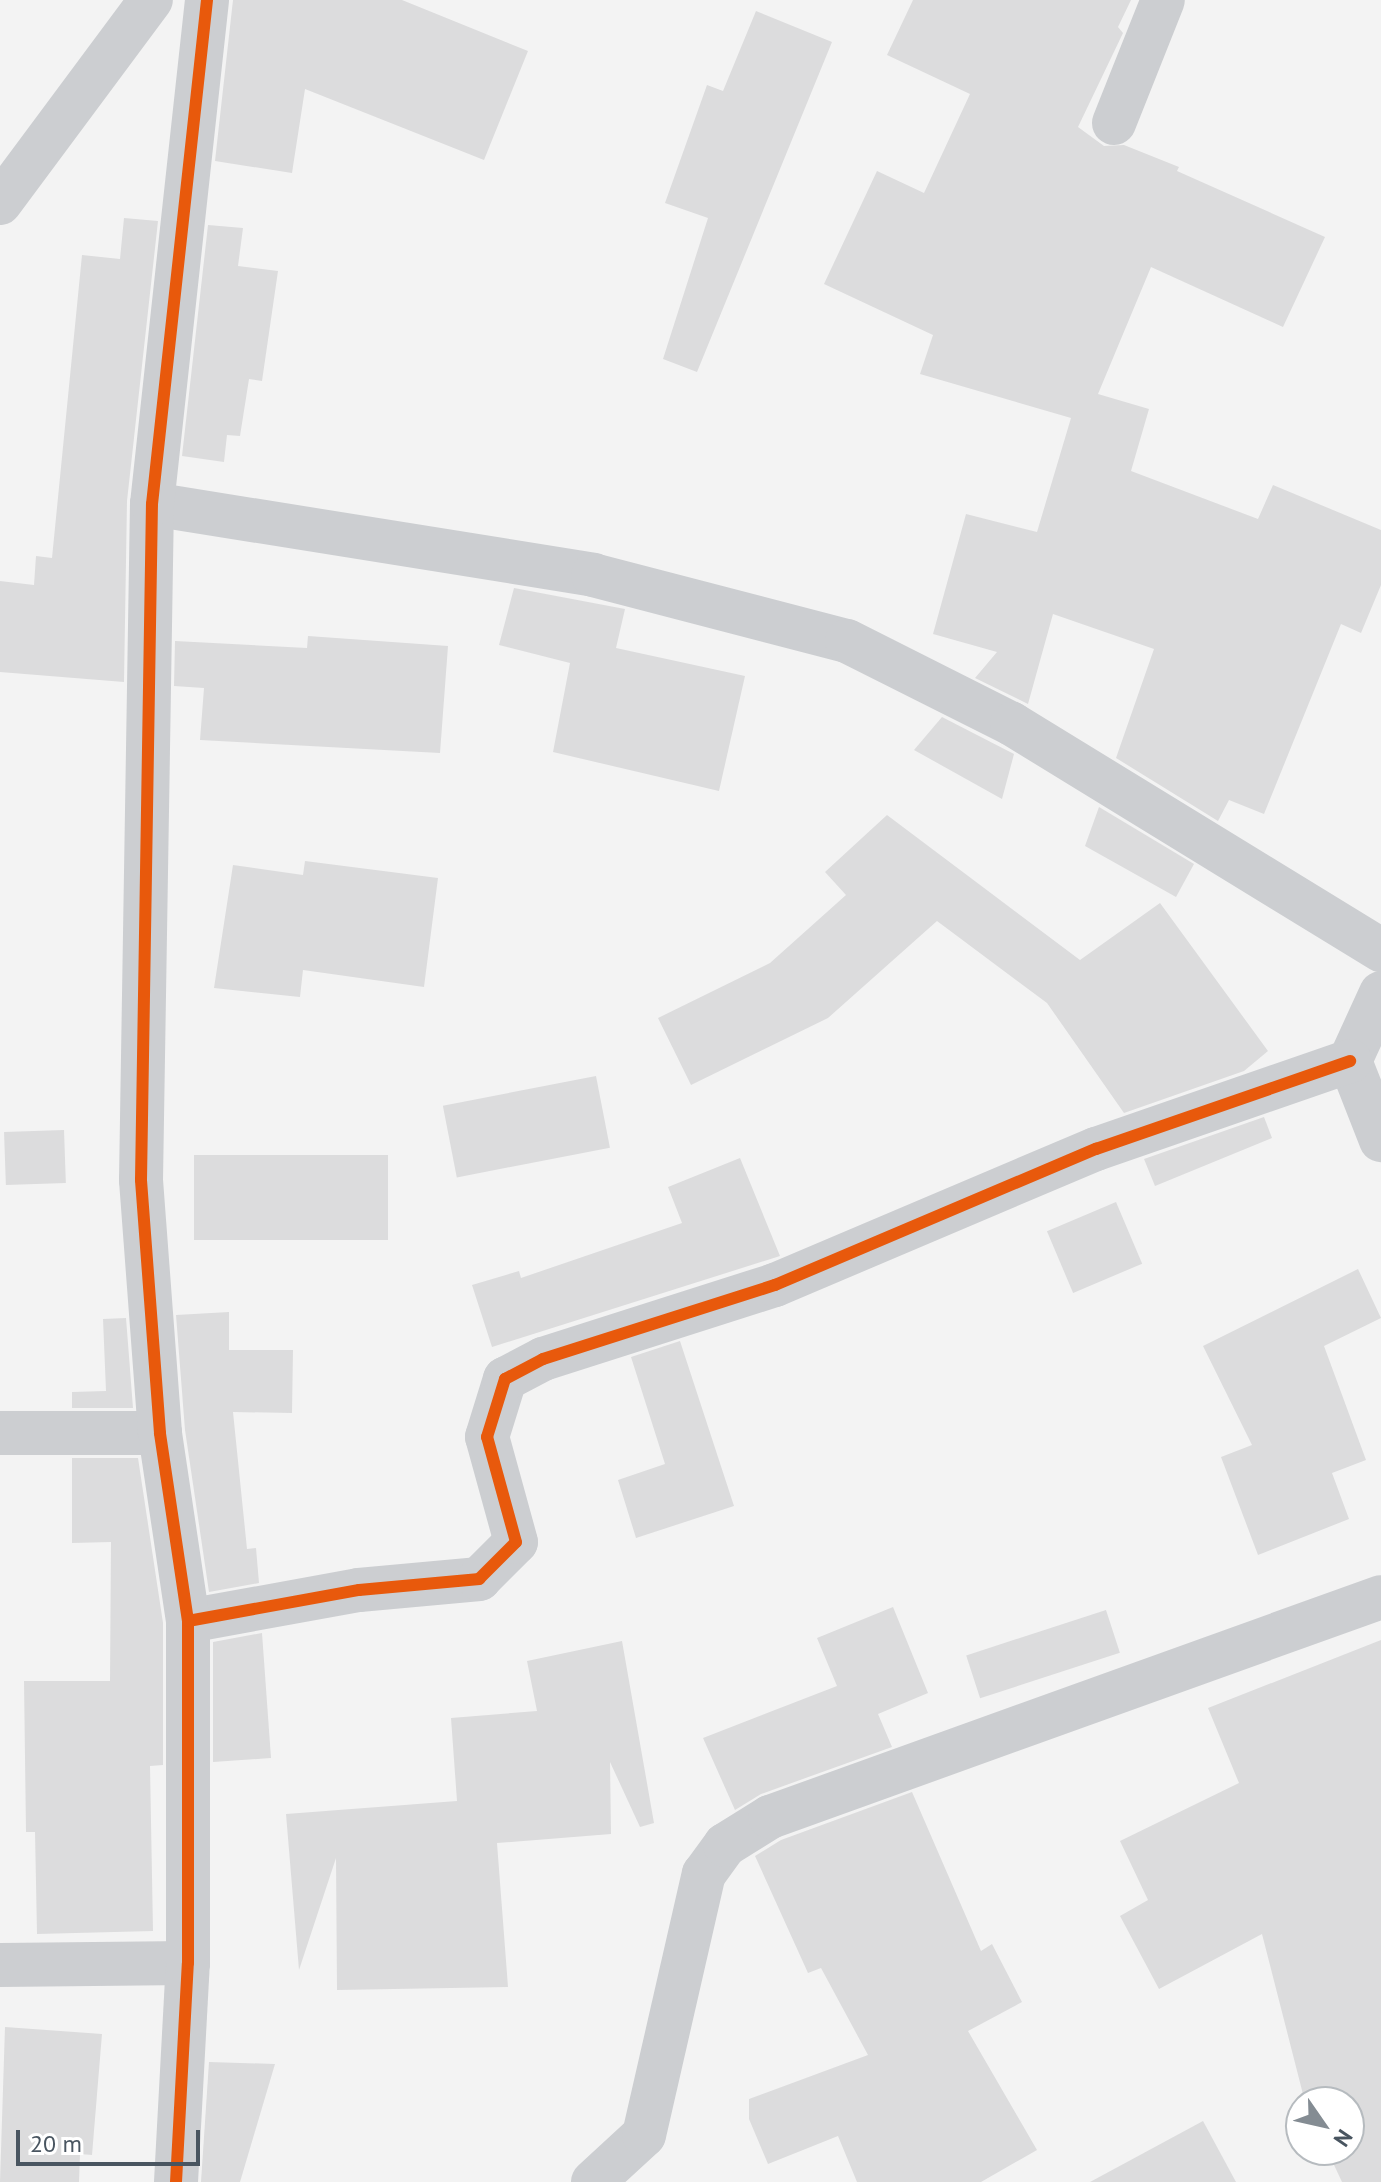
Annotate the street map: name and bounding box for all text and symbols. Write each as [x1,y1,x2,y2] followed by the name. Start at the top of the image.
[1285,2086,1365,2166] north arrow
[20,2114,204,2164] scale bar
[1328,2124,1359,2152] text: N
[30,2128,82,2159] text: 20 m

